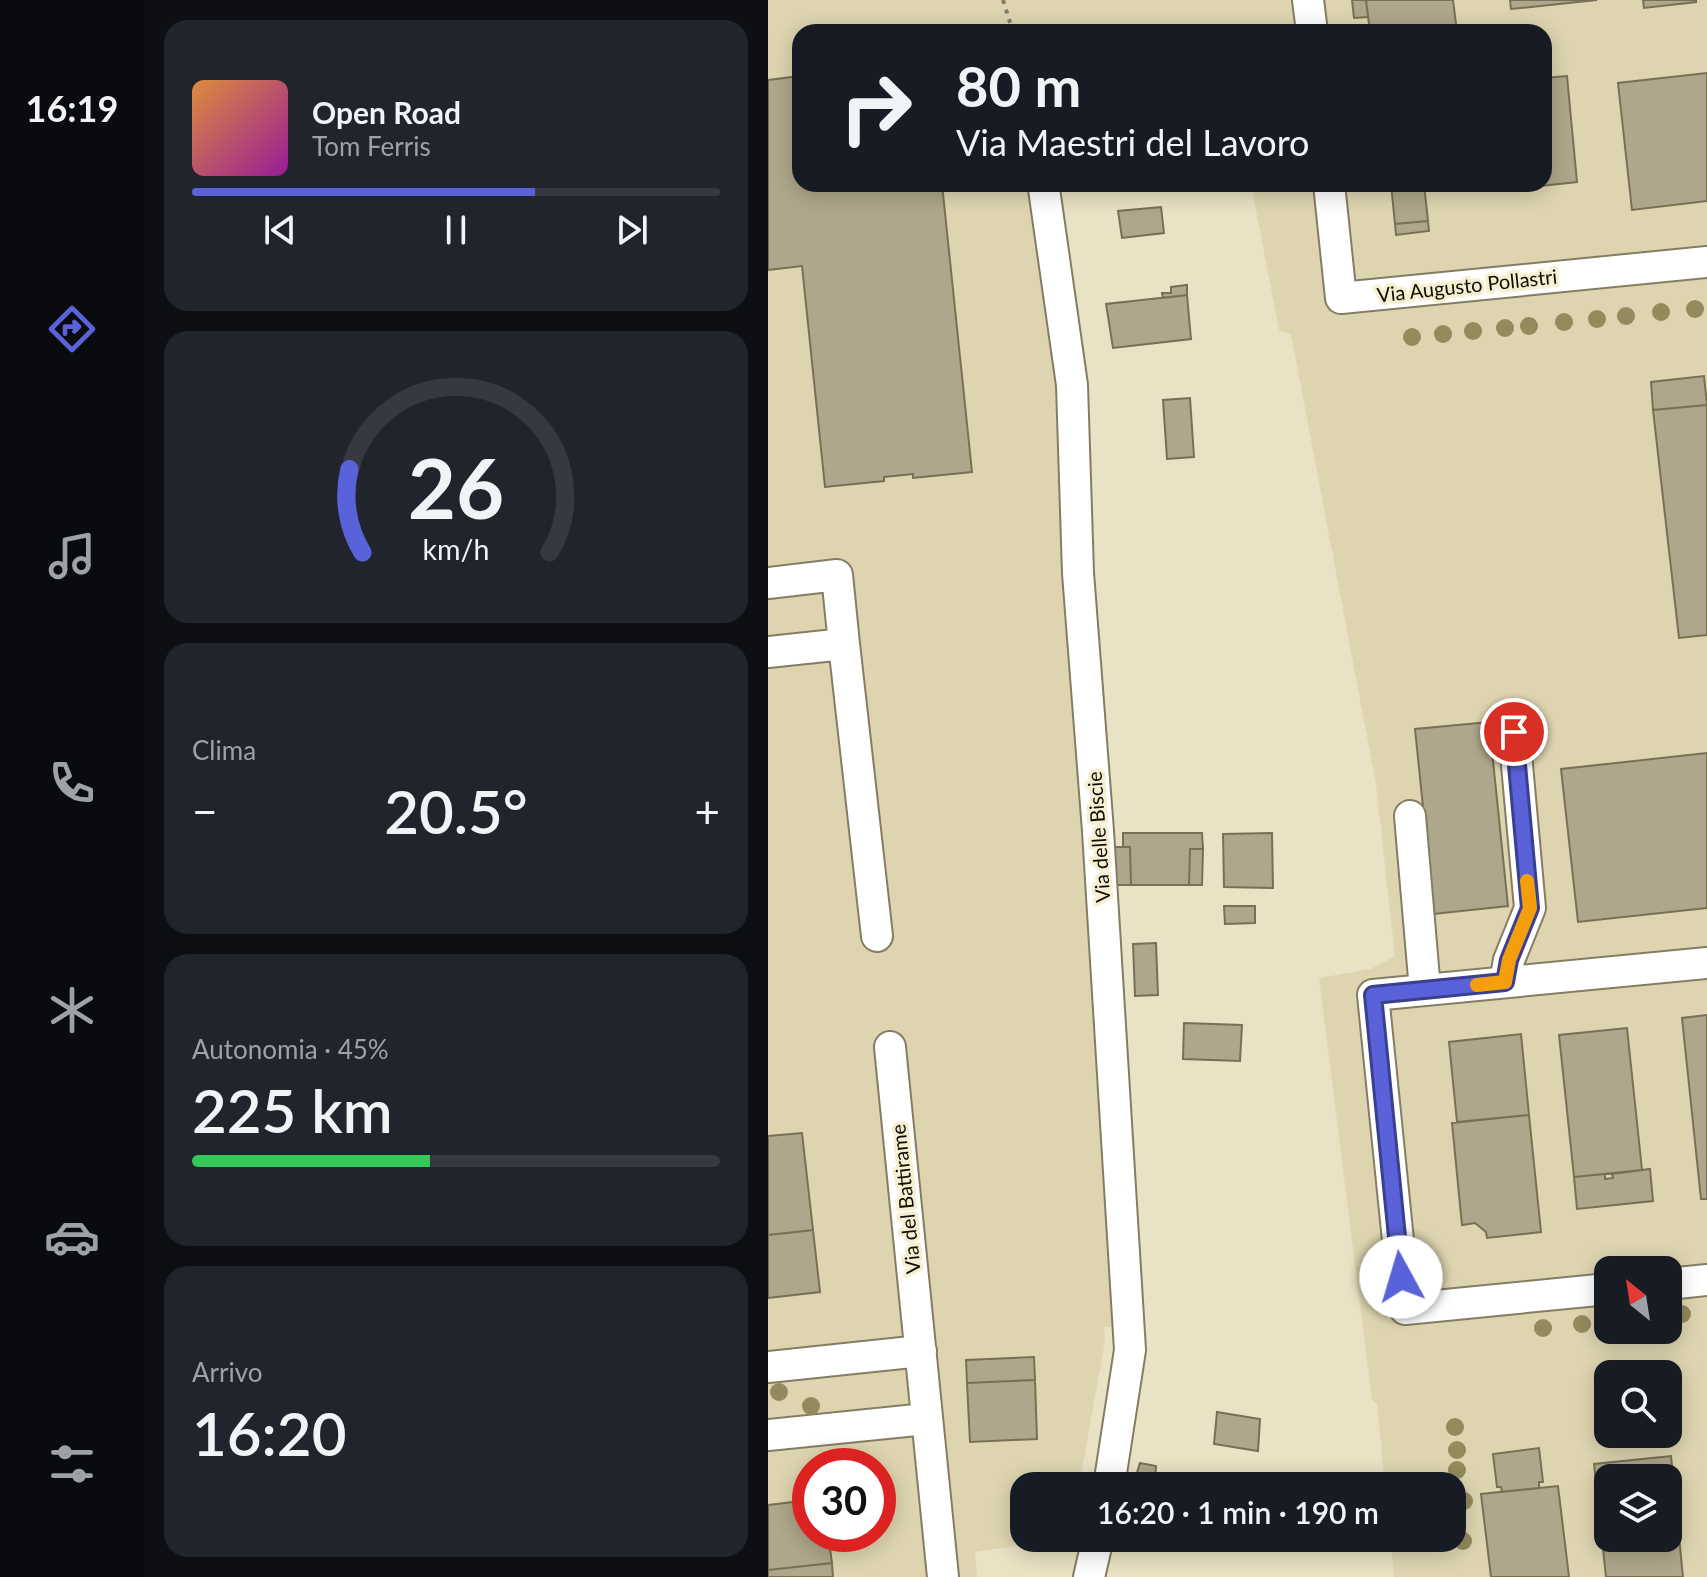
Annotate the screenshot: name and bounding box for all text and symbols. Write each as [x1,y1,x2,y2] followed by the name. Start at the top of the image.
[956,52,1081,119] text: 80 m
[824,56,928,160] icon: right
[26,86,118,130] text: 16:19
[312,94,461,130] text: Open Road
[956,120,1310,164] text: Via Maestri del Lavoro
[312,130,431,162] text: Tom Ferris
[258,208,302,252] icon: previous
[434,208,478,252] icon: pause
[610,208,654,252] icon: next
[1376,264,1558,306] street label: Via Augusto Pollastri
[44,301,100,357] icon: directions
[408,437,504,537] text: 26
[44,528,100,584] icon: music
[423,532,489,566] text: km/h
[1480,698,1548,766] pin
[1492,710,1536,754] icon: arrive
[192,734,256,766] text: Clima
[44,755,100,811] icon: phone
[1081,771,1115,903] street label: Via delle Biscie
[384,775,528,847] text: 20.5°
[192,785,218,837] text: −
[694,785,720,837] text: +
[44,982,100,1038] icon: climate
[192,1033,389,1065] text: Autonomia · 45%
[192,1074,393,1146] text: 225 km
[885,1123,925,1275] street label: Via del Battirame
[44,1209,100,1265] icon: car
[1359,1235,1443,1319] position arrow
[1594,1256,1682,1344] north arrow
[1594,1256,1682,1552] map controls
[192,1356,263,1388] text: Arrivo
[1594,1360,1682,1448] button: search
[192,1397,346,1469] text: 16:20
[44,1436,100,1492] icon: filters
[792,1448,896,1552] speed limit sign: 30
[1594,1464,1682,1552] button: layers
[1097,1494,1379,1530] text: 16:20 · 1 min · 190 m

